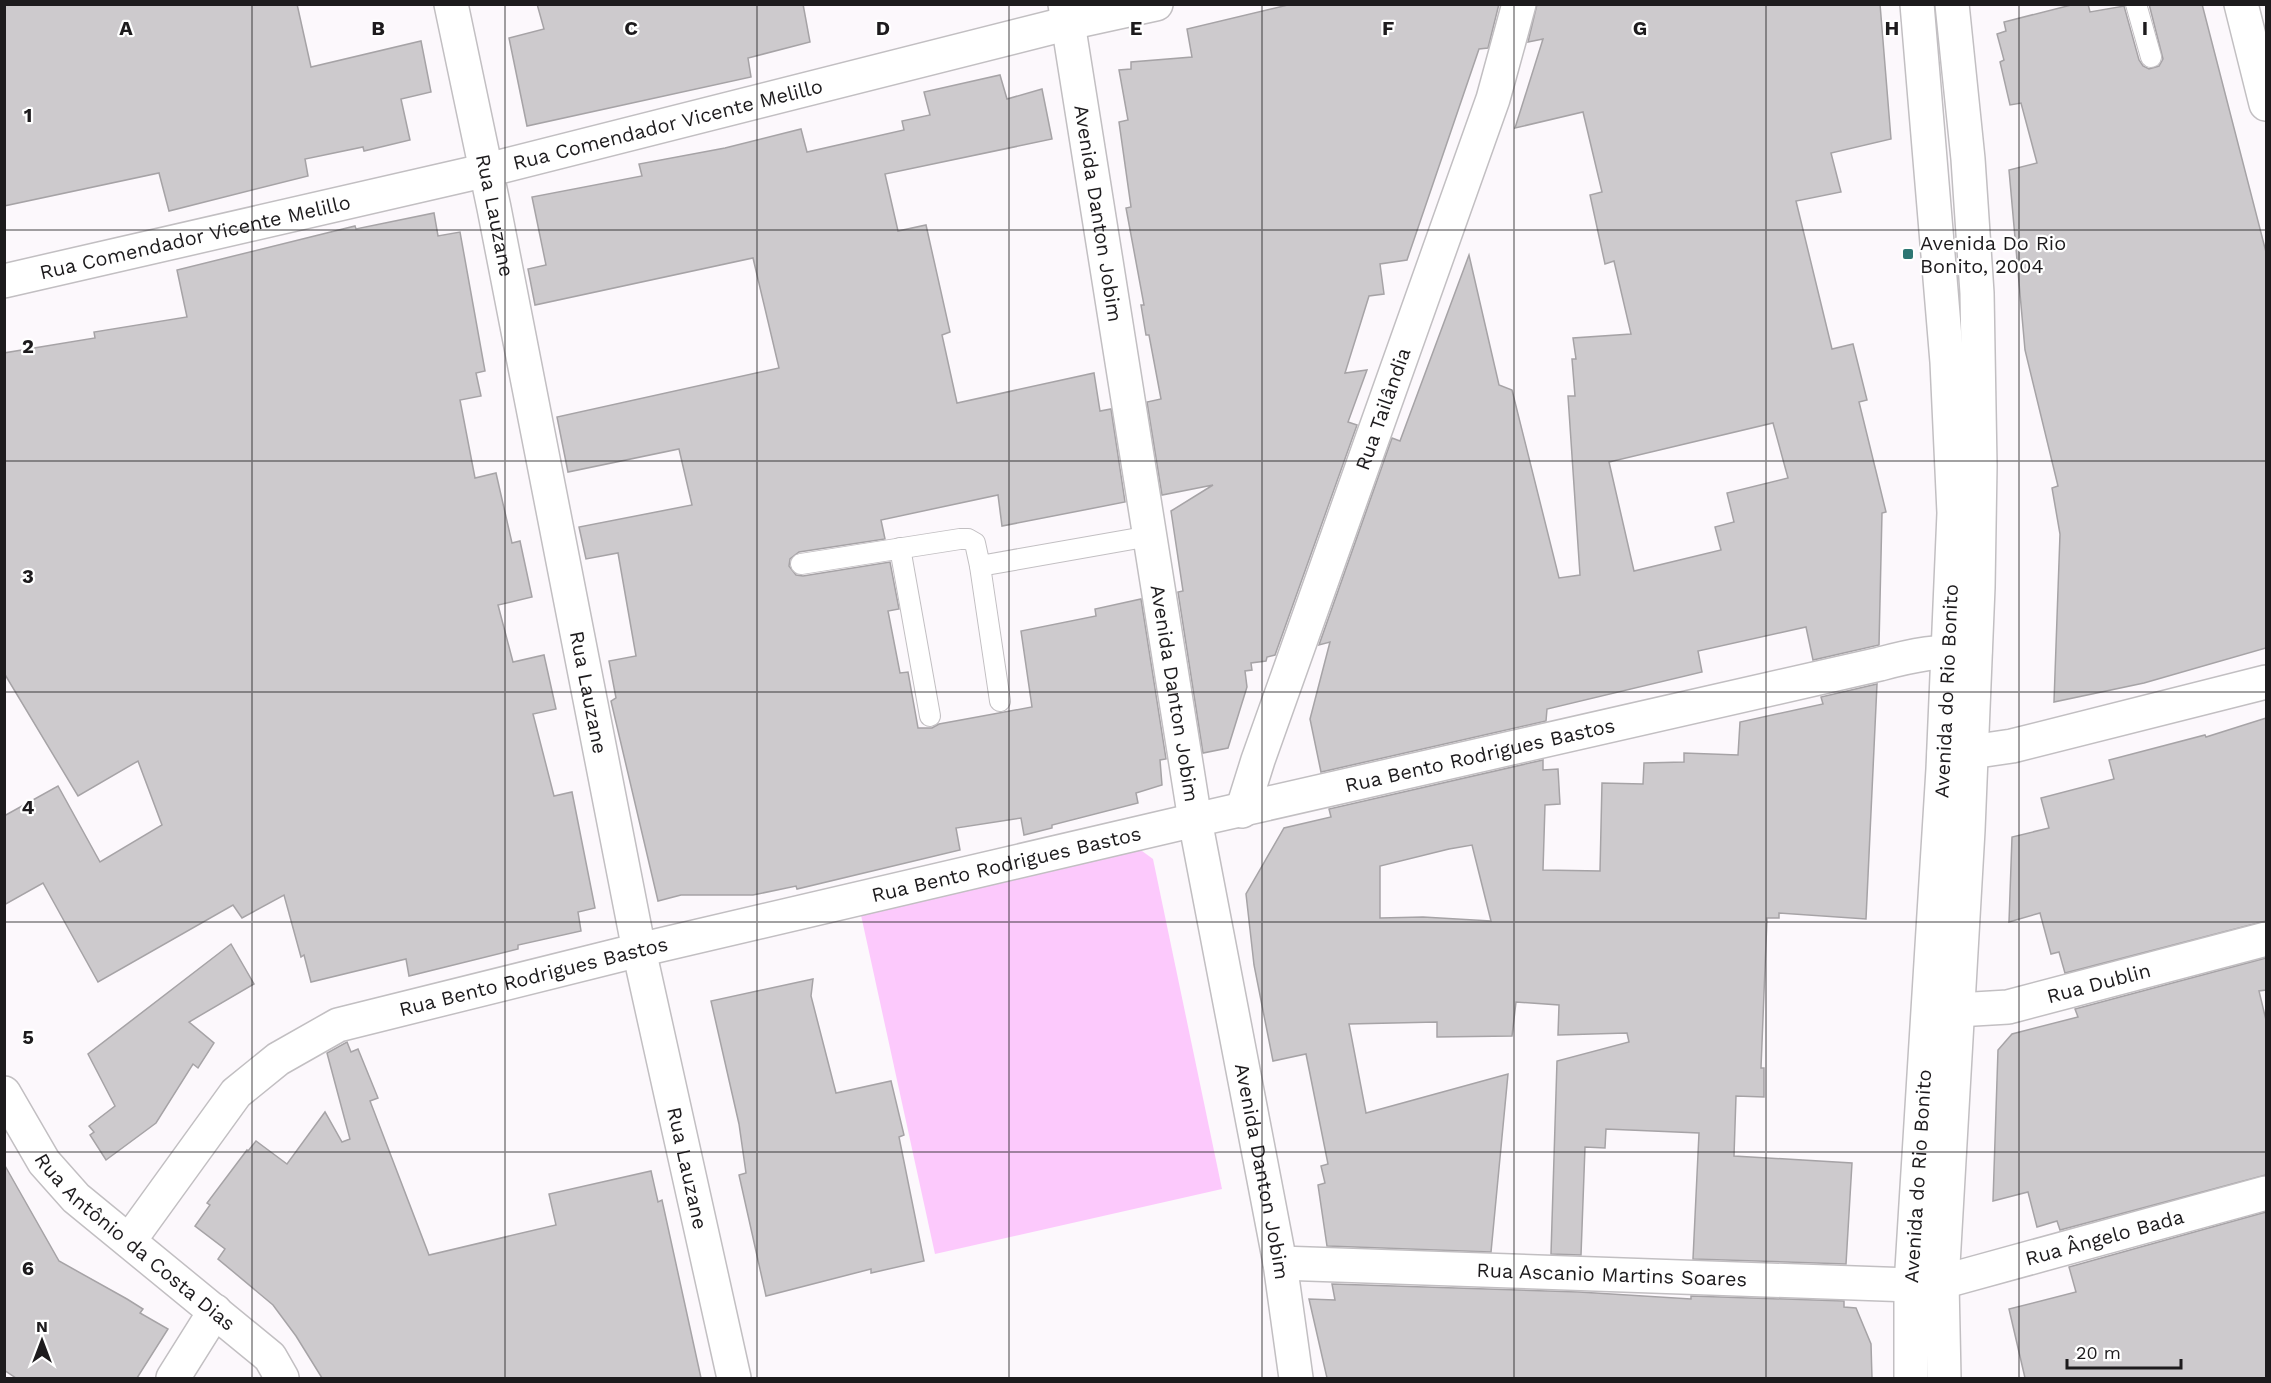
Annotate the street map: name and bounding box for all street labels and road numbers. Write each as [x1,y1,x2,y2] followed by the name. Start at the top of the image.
[510,74,825,175] street label: Rua Comendador Vicente Melillo
[1069,103,1127,324] street label: Avenida Danton Jobim
[471,152,519,279] street label: Rua Lauzane
[37,190,353,284] street label: Rua Comendador Vicente Melillo
[1350,344,1416,473] street label: Rua Tailândia
[1146,583,1204,804] street label: Avenida Danton Jobim
[1929,583,1963,799] street label: Avenida do Rio Bonito
[565,629,612,756] street label: Rua Lauzane
[1343,713,1617,797] street label: Rua Bento Rodrigues Bastos
[869,821,1143,907] street label: Rua Bento Rodrigues Bastos
[397,932,670,1021] street label: Rua Bento Rodrigues Bastos
[2044,958,2153,1008] street label: Rua Dublin
[1230,1061,1294,1281] street label: Avenida Danton Jobim
[1899,1068,1936,1284] street label: Avenida do Rio Bonito
[662,1105,713,1232] street label: Rua Lauzane
[30,1149,240,1336] street label: Rua Antônio da Costa Dias
[2023,1204,2186,1271] street label: Rua Ângelo Bada
[1476,1258,1747,1291] street label: Rua Ascanio Martins Soares

